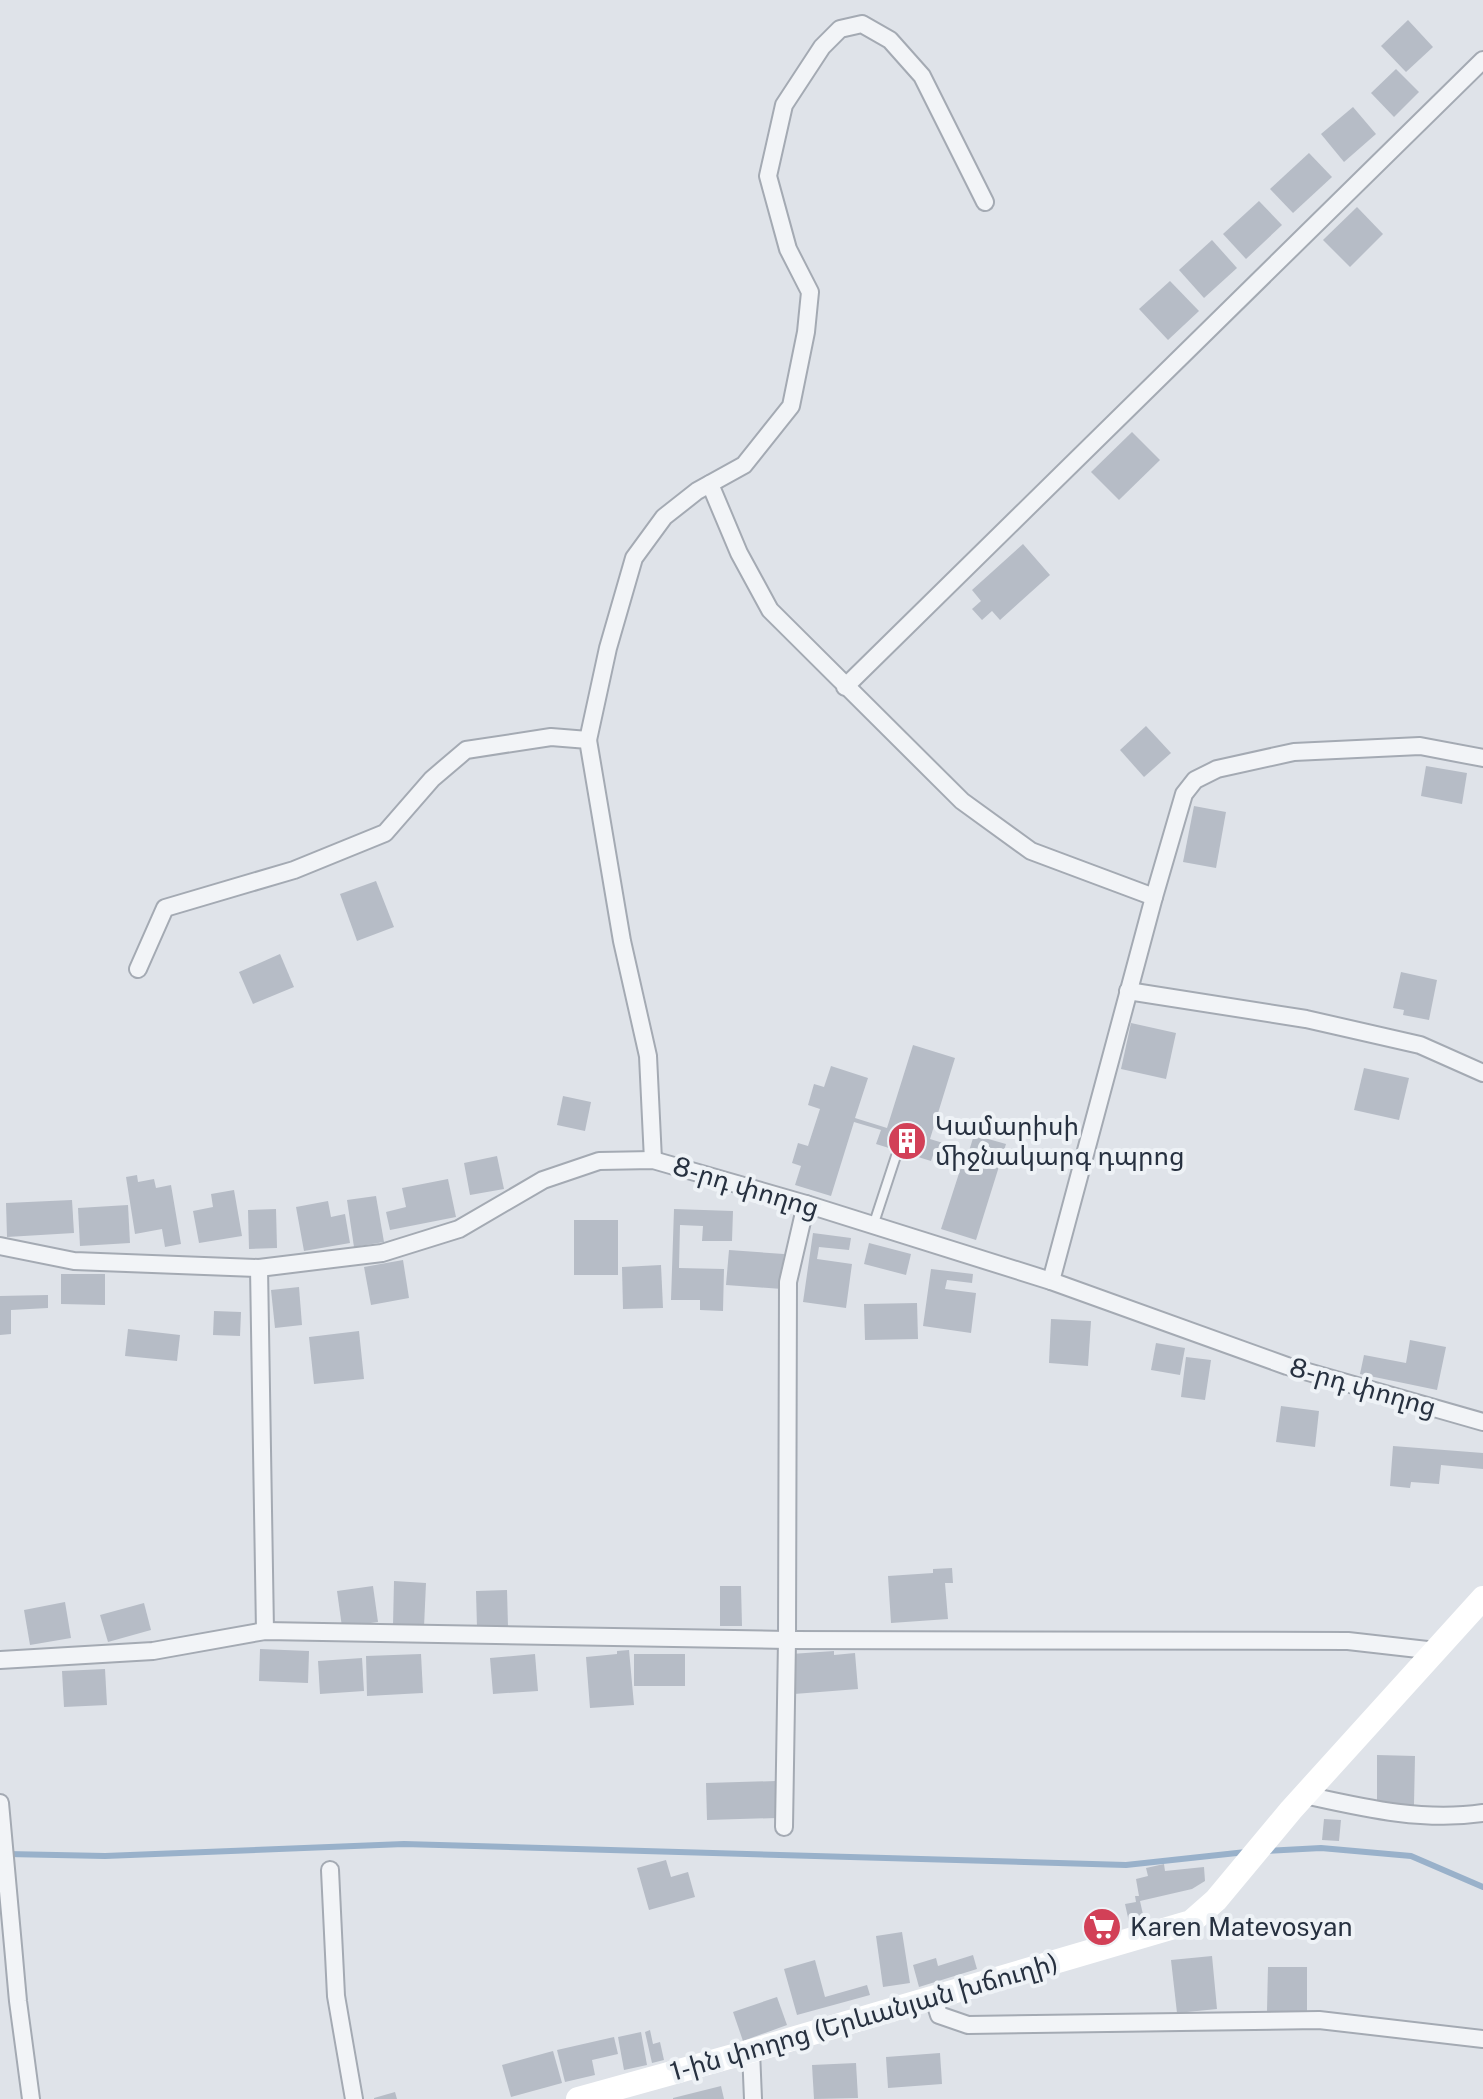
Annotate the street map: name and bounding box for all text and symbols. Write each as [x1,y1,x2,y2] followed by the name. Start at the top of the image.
[935,1110,1185,1171] place label: Կամարիսի միջնակարգ դպրոց
[886,1120,928,1162] building icon: Կամարիսի միջնակարգ դպրոց
[669,1150,823,1223] street label: 8-րդ փողոց
[1286,1351,1440,1422] street label: 8-րդ փողոց
[1081,1906,1123,1948] supermarket icon: Karen Matevosyan
[1130,1911,1352,1942] place label: Karen Matevosyan
[666,1946,1061,2087] street label: 1-ին փողոց (Երևանյան խճուղի)

